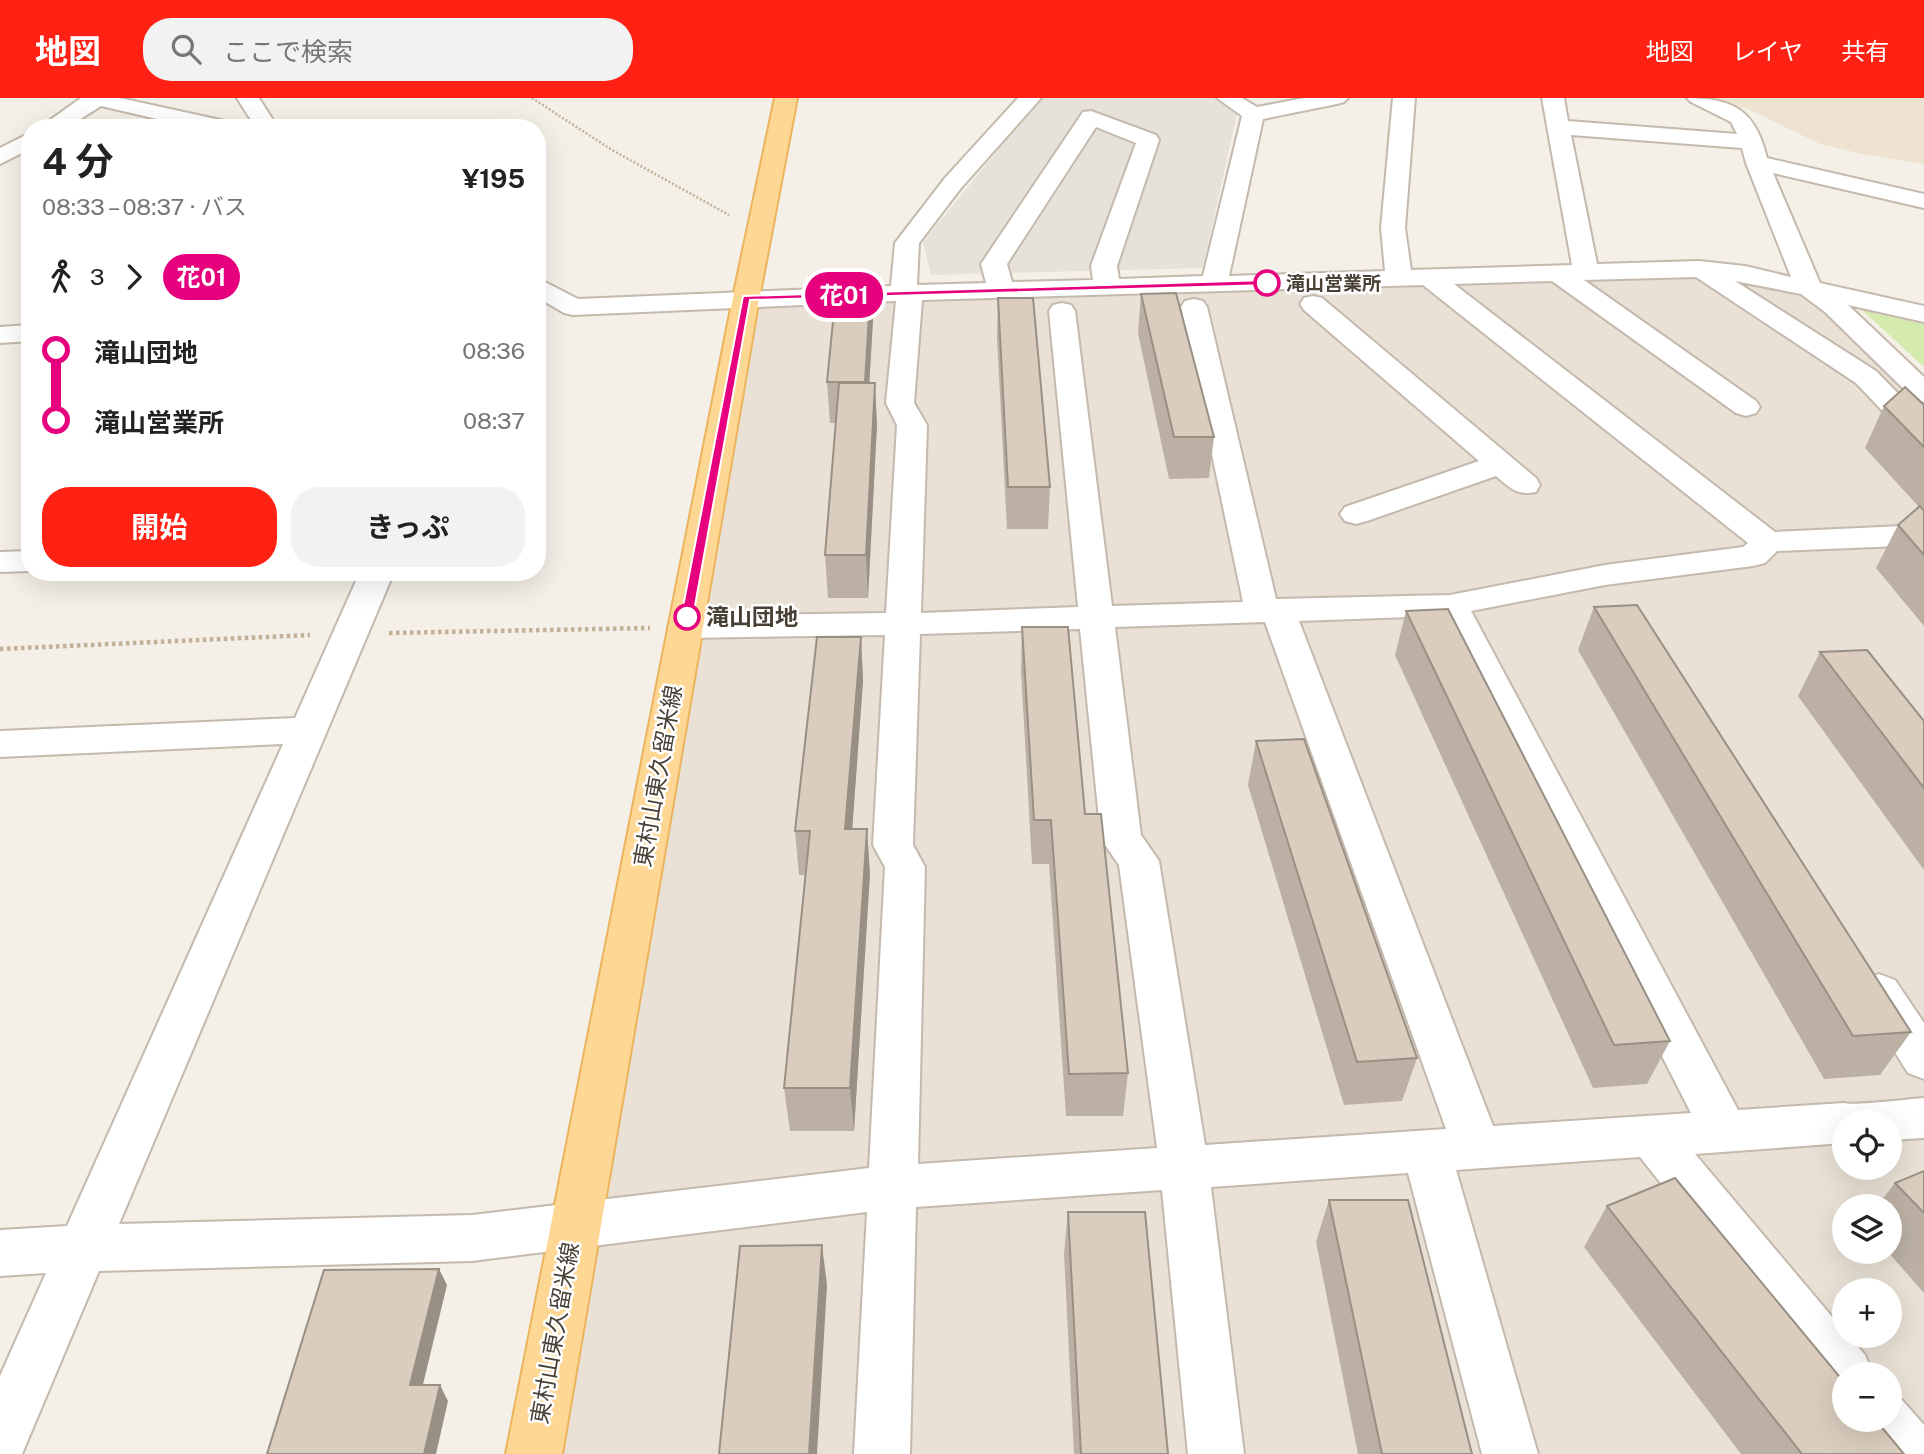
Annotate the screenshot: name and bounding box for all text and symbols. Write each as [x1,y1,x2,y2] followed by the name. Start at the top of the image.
[143,18,633,81] search box
[167,30,205,68] icon: search
[35,32,101,70] text: 地図
[223,36,353,67] text: ここで検索
[1646,37,1694,65] text: 地図
[1732,37,1803,65] text: レイヤ
[1841,37,1889,65] text: 共有
[42,139,114,184] text: 4 分
[462,163,525,194] text: ¥195
[42,193,247,220] text: 08:33 – 08:37 · バス
[42,258,80,296] icon: walk
[115,258,153,296] icon: forward
[90,263,105,290] text: 3
[177,263,226,291] text: 花01
[1254,270,1280,296] marker: 滝山営業所
[804,272,884,318] line badge: 花01
[1286,272,1381,294] place label: 滝山営業所
[819,281,869,309] text: 花01
[94,337,198,368] text: 滝山団地
[462,337,525,364] text: 08:36
[94,407,224,438] text: 滝山営業所
[463,407,525,434] text: 08:37
[42,487,277,567] button: 開始
[291,487,525,567] button: きっぷ
[706,603,798,630] place label: 滝山団地
[674,604,700,630] marker: 滝山団地
[628,683,687,869] street label: 東村山東久留米線
[1832,1110,1902,1432] map controls
[1832,1110,1902,1180] button: locate
[1832,1194,1902,1264] button: layers
[525,1240,584,1426] street label: 東村山東久留米線
[1832,1278,1902,1348] button: +
[1832,1362,1902,1432] button: −

